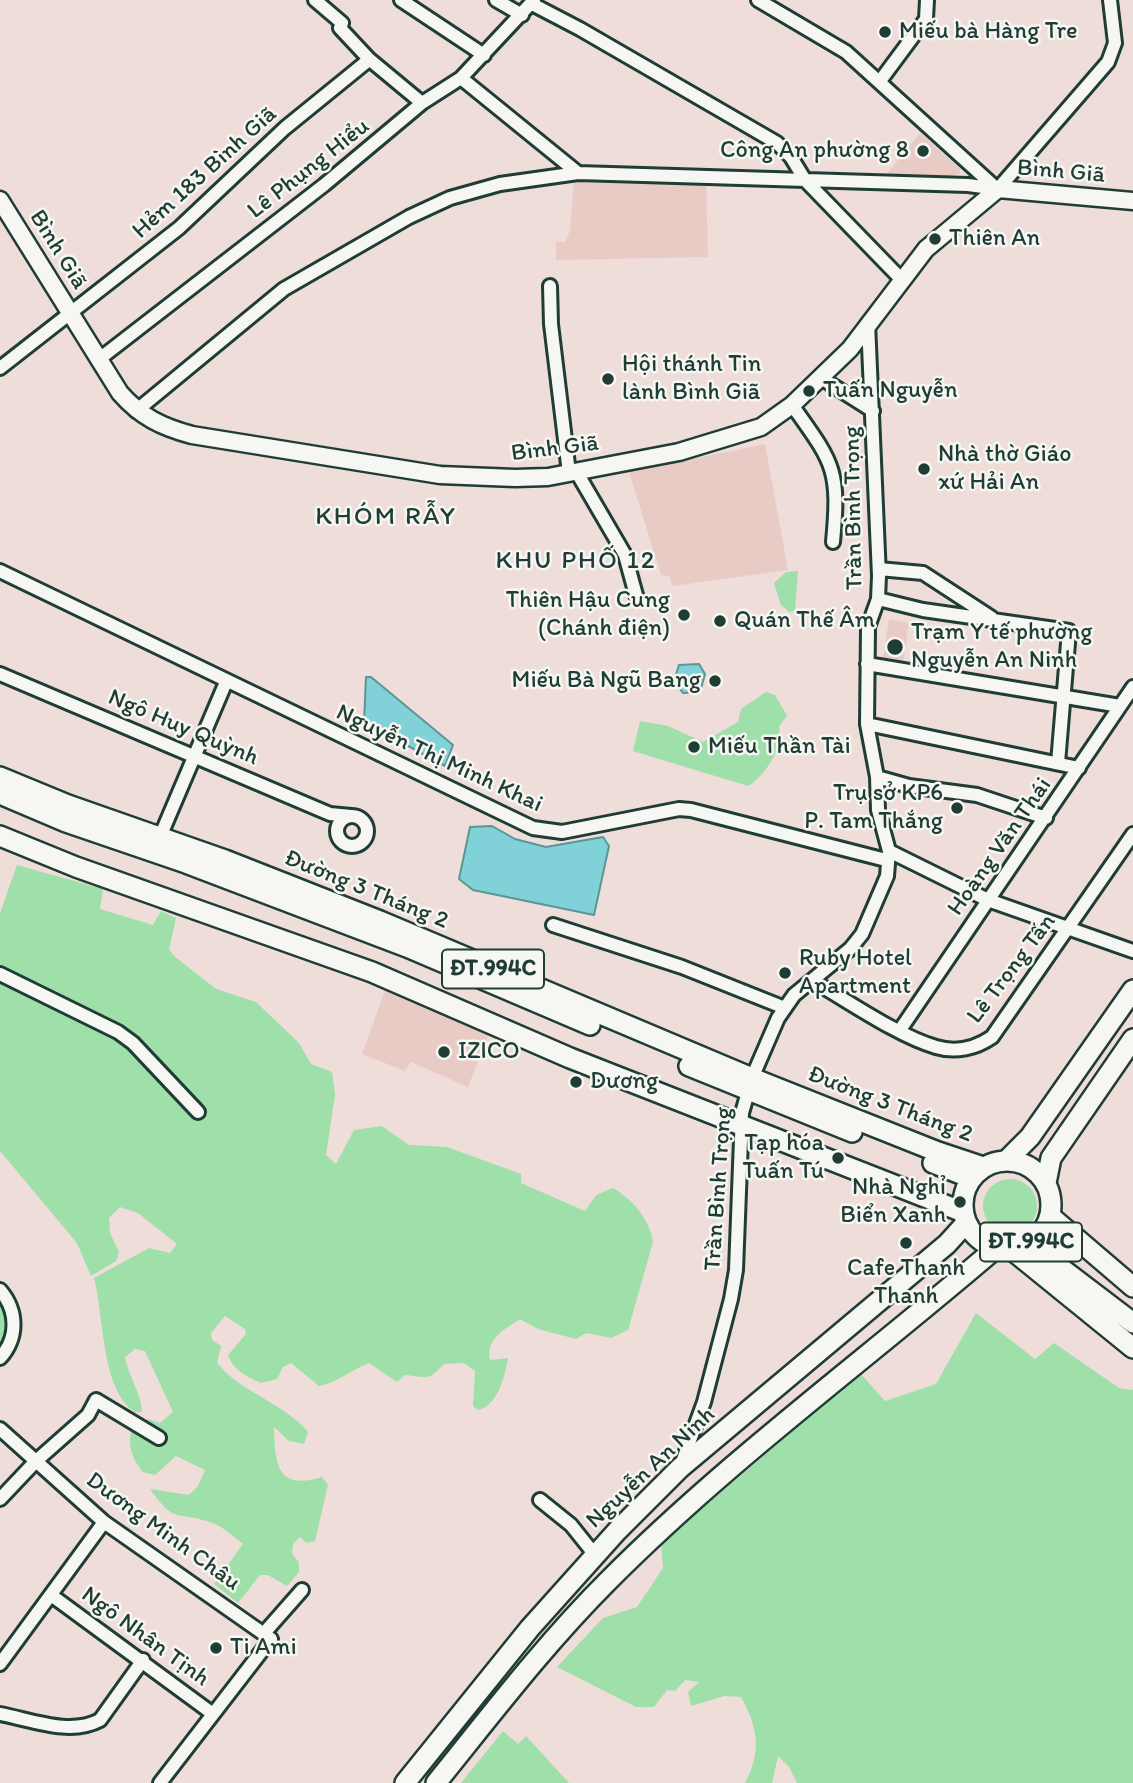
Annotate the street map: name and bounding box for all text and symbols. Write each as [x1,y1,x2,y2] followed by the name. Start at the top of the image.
[899,18,1077,46] place label: Miếu bà Hàng Tre
[877,24,893,40] marker: Miếu bà Hàng Tre
[127,101,283,245] street label: Hẻm 183 Bình Giã
[242,112,376,226] street label: Lê Phụng Hiểu
[720,137,909,165] place label: Công An phường 8
[915,143,931,159] marker: Công An phường 8
[1016,154,1106,190] street label: Bình Giã
[22,205,94,295] street label: Bình Giã
[949,225,1040,253] place label: Thiên An
[927,231,943,247] marker: Thiên An
[622,351,761,407] place label: Hội thánh Tin lành Bình Giã
[600,371,616,387] marker: Hội thánh Tin lành Bình Giã
[823,377,958,405] place label: Tuấn Nguyễn
[801,383,817,399] marker: Tuấn Nguyễn
[838,426,870,590] street label: Trần Bình Trọng
[510,429,600,469] street label: Bình Giã
[938,441,1071,497] place label: Nhà thờ Giáo xứ Hải An
[916,461,932,477] marker: Nhà thờ Giáo xứ Hải An
[316,501,456,533] district label: KHÓM RẪY
[497,545,655,577] district label: KHU PHỐ 12
[506,587,670,643] place label: Thiên Hậu Cung (Chánh điện)
[676,607,692,623] marker: Thiên Hậu Cung (Chánh điện)
[734,607,875,635] place label: Quán Thế Âm
[712,613,728,629] marker: Quán Thế Âm
[911,619,1092,675] place label: Trạm Y tế phường Nguyễn An Ninh
[885,637,905,657] marker: Trạm Y tế phường Nguyễn An Ninh
[512,667,701,695] place label: Miếu Bà Ngũ Bang
[707,673,723,689] marker: Miếu Bà Ngũ Bang
[104,683,262,773] street label: Ngô Huy Quỳnh
[331,699,547,819] street label: Nguyễn Thị Minh Khai
[708,733,851,761] place label: Miếu Thần Tài
[686,739,702,755] marker: Miếu Thần Tài
[942,772,1058,922] street label: Hoàng Văn Thái
[804,780,943,836] place label: Trụ sở KP6 P. Tam Thắng
[949,800,965,816] marker: Trụ sở KP6 P. Tam Thắng
[280,844,452,936] street label: Đường 3 Tháng 2
[961,908,1063,1030] street label: Lê Trọng Tấn
[799,945,912,1001] place label: Ruby Hotel Apartment
[442,950,544,988] road number: ĐT.994C
[777,965,793,981] marker: Ruby Hotel Apartment
[458,1038,520,1066] place label: IZICO
[436,1044,452,1060] marker: IZICO
[803,1060,977,1150] street label: Đường 3 Tháng 2
[590,1068,658,1096] place label: Dương
[568,1074,584,1090] marker: Dương
[699,1106,739,1272] street label: Trần Bình Trọng
[743,1130,824,1186] place label: Tạp hóa Tuấn Tú
[830,1150,846,1166] marker: Tạp hóa Tuấn Tú
[840,1174,946,1230] place label: Nhà Nghỉ Biển Xanh
[952,1194,968,1210] marker: Nhà Nghỉ Biển Xanh
[980,1222,1082,1261] road number: ĐT.994C
[898,1235,914,1251] marker: Cafe Thanh Thanh
[847,1255,965,1311] place label: Cafe Thanh Thanh
[581,1401,721,1535] street label: Nguyễn An Ninh
[80,1466,246,1598] street label: Dương Minh Châu
[75,1581,215,1693] street label: Ngô Nhân Tịnh
[230,1634,297,1662] place label: Ti Ami
[208,1640,224,1656] marker: Ti Ami

